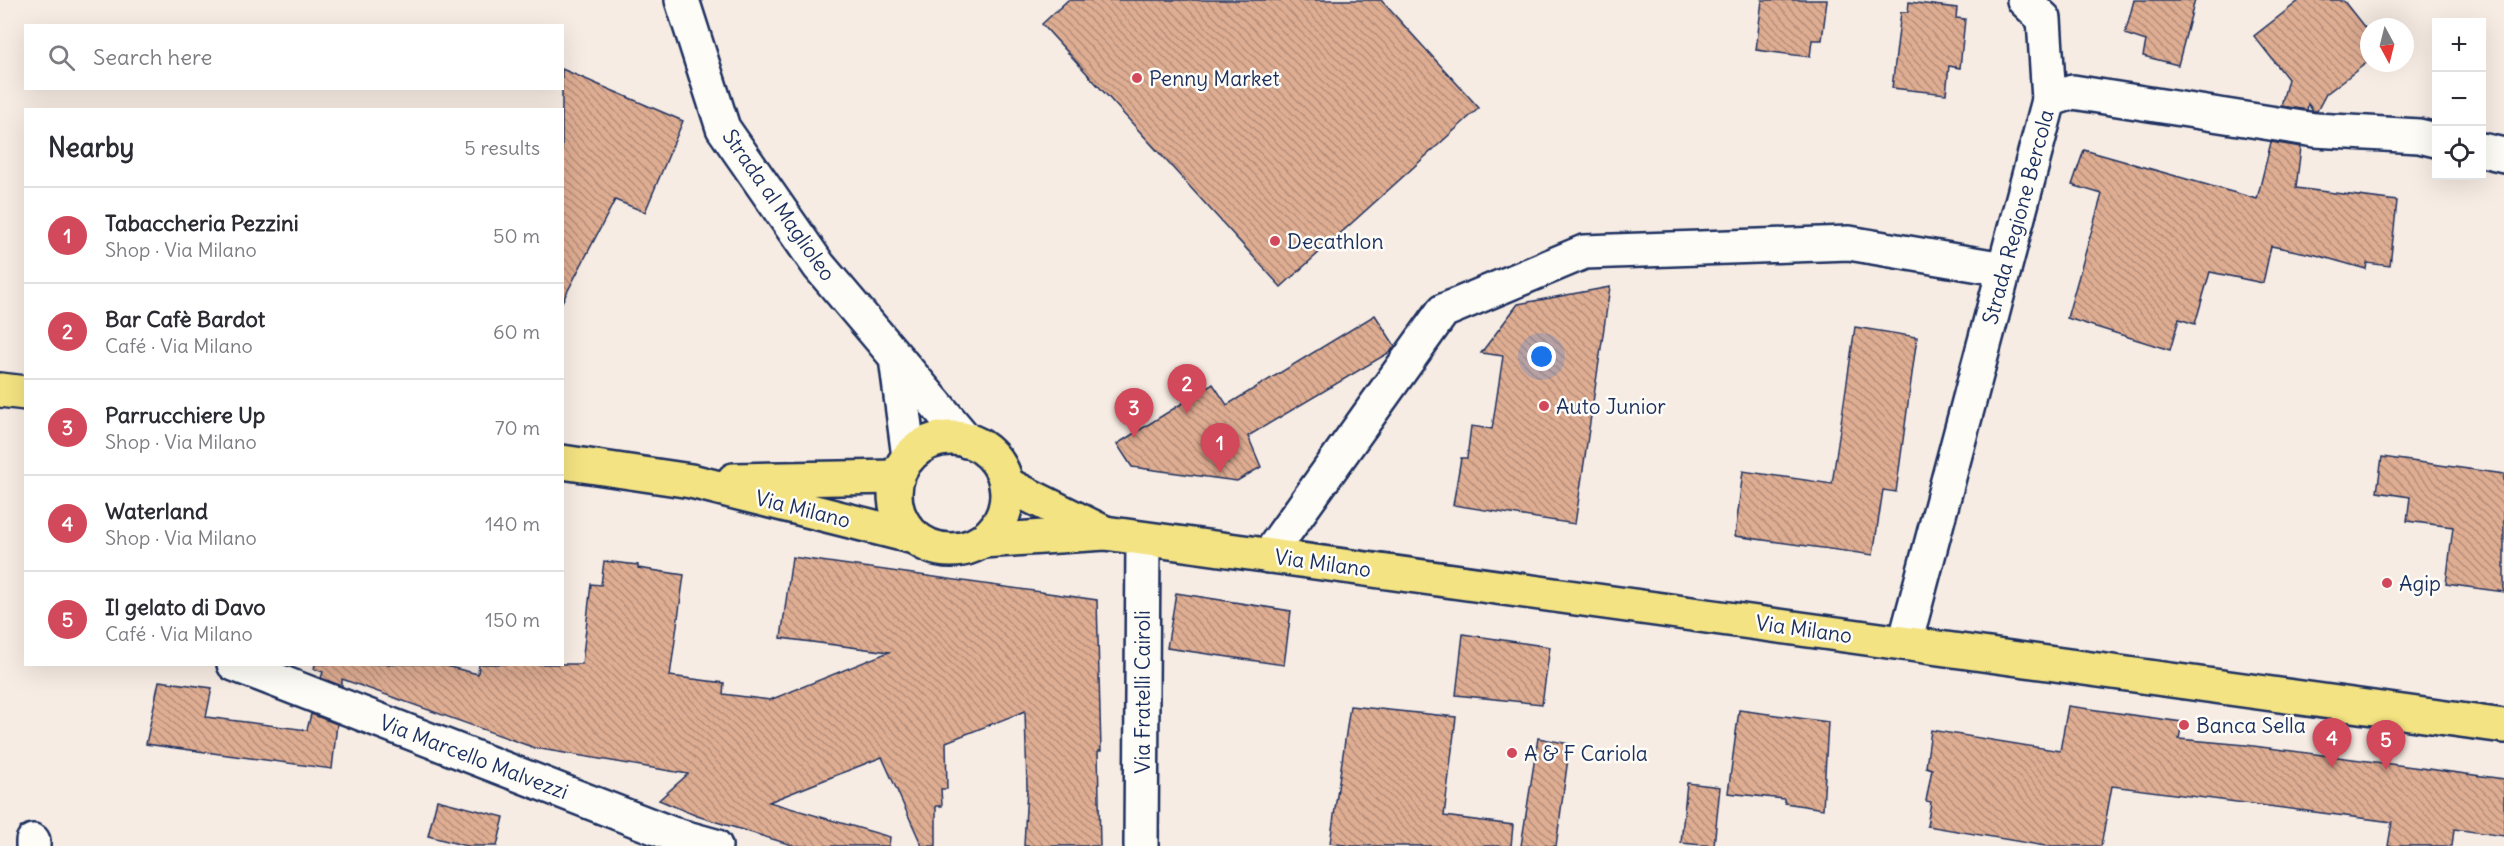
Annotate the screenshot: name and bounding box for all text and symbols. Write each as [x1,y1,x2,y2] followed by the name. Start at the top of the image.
[2360,18,2414,72] north arrow
[2432,18,2486,180] map controls
[2432,18,2486,72] button: +
[24,24,564,90] search box
[45,41,78,74] icon: search
[93,43,212,71] text: Search here
[1149,65,1280,92] place label: Penny Market
[1130,71,1144,85] marker: Penny Market
[2432,72,2486,126] button: −
[1976,107,2060,327] street label: Strada Regione Bercola
[717,124,841,286] street label: Strada al Maglioleo
[2432,126,2486,180] button: locate
[48,131,134,164] text: Nearby
[464,135,540,160] text: 5 results
[105,209,299,237] text: Tabaccheria Pezzini
[64,223,71,248] text: 1
[493,223,540,248] text: 50 m
[1287,228,1384,255] place label: Decathlon
[1268,234,1282,248] marker: Decathlon
[105,237,257,262] text: Shop · Via Milano
[105,305,265,333] text: Bar Cafè Bardot
[62,319,73,344] text: 2
[493,319,540,344] text: 60 m
[105,333,253,358] text: Café · Via Milano
[1527,342,1556,371] your location
[1168,364,1206,414] pin: 2
[1114,388,1154,438] pin: 3
[1556,393,1666,420] place label: Auto Junior
[1537,399,1551,413] marker: Auto Junior
[105,401,265,429] text: Parrucchiere Up
[62,415,73,440] text: 3
[495,415,540,440] text: 70 m
[1200,424,1240,473] pin: 1
[105,429,257,454] text: Shop · Via Milano
[753,484,853,534] street label: Via Milano
[105,497,208,525] text: Waterland
[62,511,73,536] text: 4
[485,511,540,536] text: 140 m
[105,525,257,550] text: Shop · Via Milano
[1273,543,1373,583] street label: Via Milano
[2399,570,2441,597] place label: Agip
[2380,576,2394,590] marker: Agip
[105,593,266,621] text: Il gelato di Davo
[62,607,73,632] text: 5
[485,607,540,632] text: 150 m
[1754,609,1854,649] street label: Via Milano
[1129,610,1156,774] street label: Via Fratelli Cairoli
[105,621,253,646] text: Café · Via Milano
[376,709,572,805] street label: Via Marcello Malvezzi
[2196,712,2306,739] place label: Banca Sella
[2177,718,2191,732] marker: Banca Sella
[2312,718,2352,768] pin: 4
[2366,720,2406,770] pin: 5
[1524,740,1648,767] place label: A & F Cariola
[1505,746,1519,760] marker: A & F Cariola

